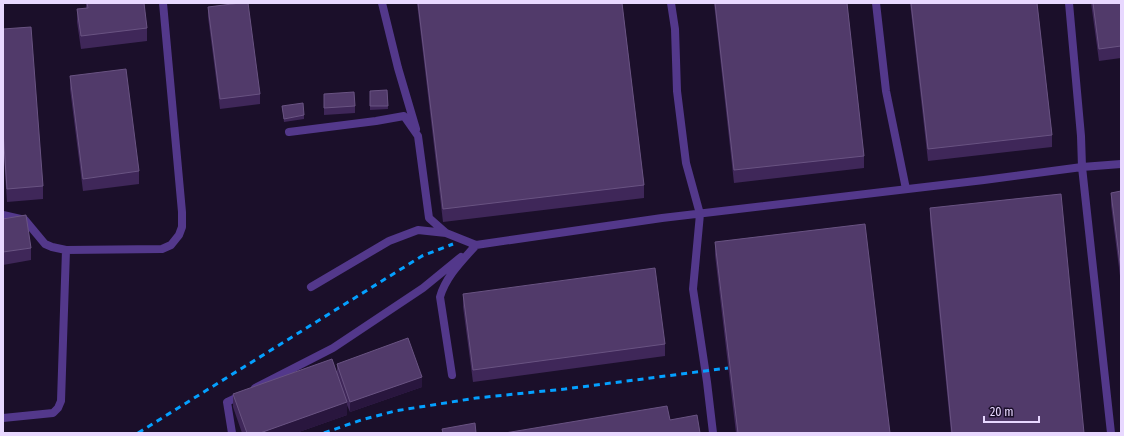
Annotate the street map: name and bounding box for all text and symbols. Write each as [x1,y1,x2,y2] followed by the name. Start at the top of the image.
[984,398,1039,424] scale bar
[990,405,1014,419] text: 20 m

